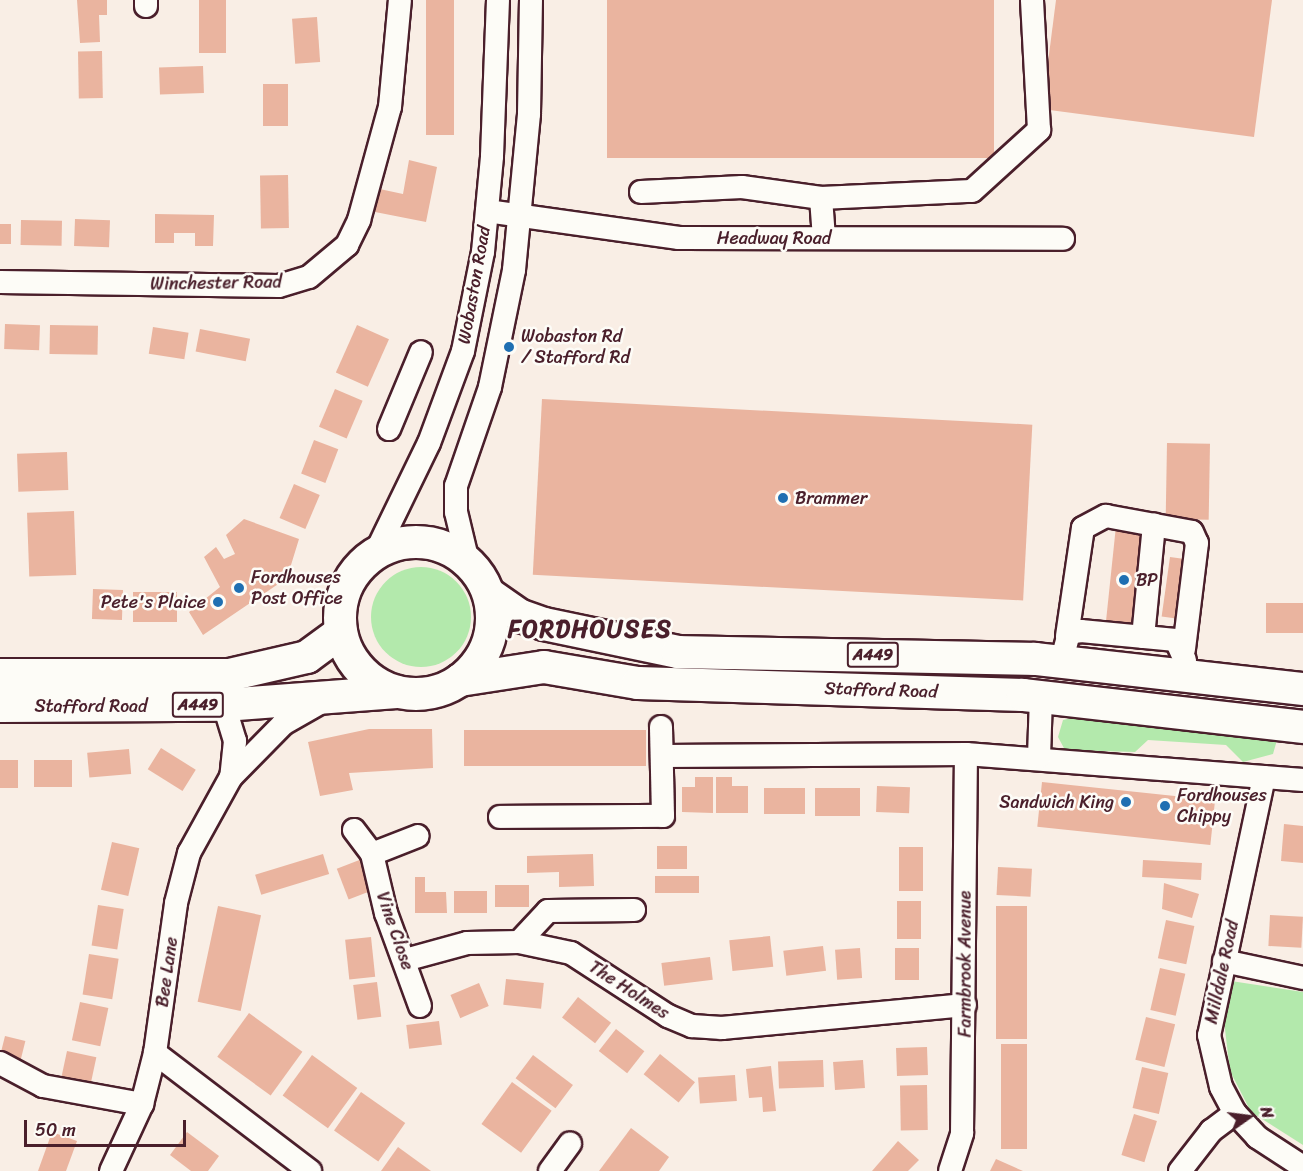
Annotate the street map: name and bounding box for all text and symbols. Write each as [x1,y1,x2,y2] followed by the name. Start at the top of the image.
[453,224,495,346] street label: Wobaston Road
[717,227,831,249] street label: Headway Road
[150,271,282,295] street label: Winchester Road
[521,326,630,368] place label: Wobaston Rd / Stafford Rd
[502,340,516,354] marker: Wobaston Rd / Stafford Rd
[795,487,867,509] place label: Brammer
[776,491,790,505] marker: Brammer
[251,567,343,610] place label: Fordhouses Post Office
[1136,569,1158,591] place label: BP
[1117,573,1131,587] marker: BP
[232,581,246,595] marker: Fordhouses Post Office
[101,591,206,613] place label: Pete's Plaice
[211,595,225,609] marker: Pete's Plaice
[509,616,671,644] district label: FORDHOUSES
[846,642,900,668] road number: A449
[824,677,938,703] street label: Stafford Road
[171,692,225,718] road number: A449
[34,695,148,717] street label: Stafford Road
[1177,785,1267,828] place label: Fordhouses Chippy
[999,791,1114,813] place label: Sandwich King
[1119,795,1133,809] marker: Sandwich King
[1158,799,1172,813] marker: Fordhouses Chippy
[371,889,419,973] street label: Vine Close
[954,891,976,1037] street label: Farmbrook Avenue
[1200,918,1244,1026] street label: Milldale Road
[151,935,183,1009] street label: Bee Lane
[585,956,673,1024] street label: The Holmes
[1219,1087,1279,1147] north arrow
[1252,1104,1282,1121] text: N
[27,1108,189,1146] scale bar
[35,1114,76,1146] text: 50 m

